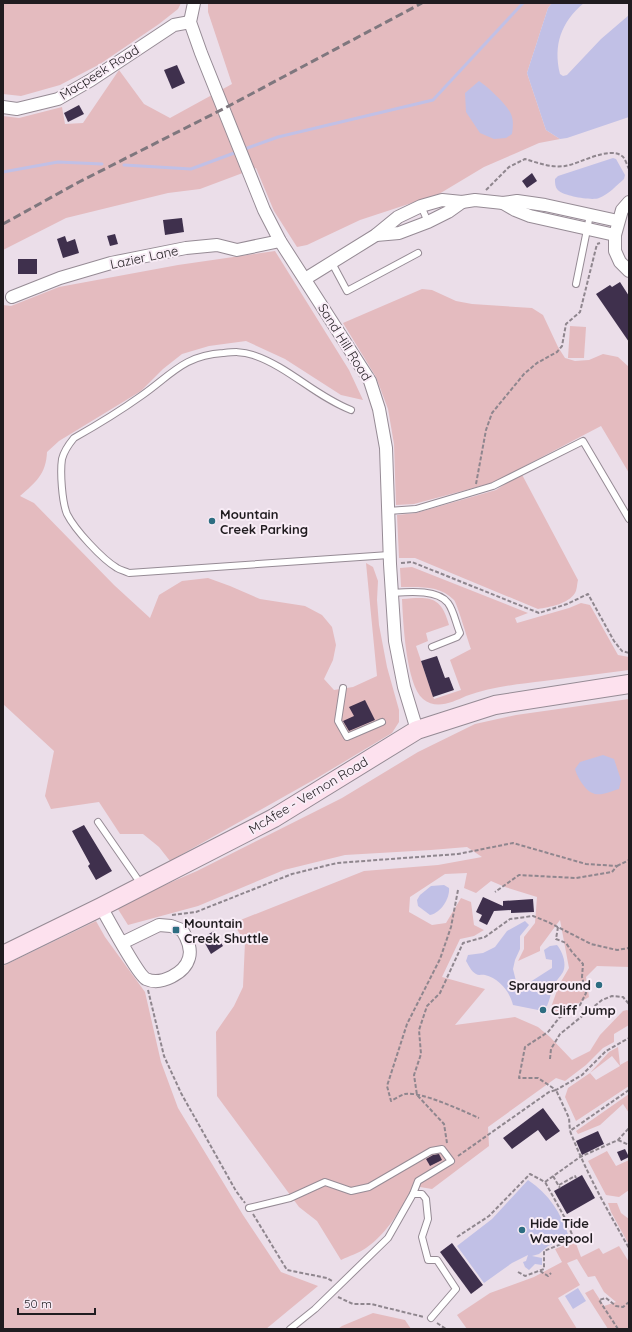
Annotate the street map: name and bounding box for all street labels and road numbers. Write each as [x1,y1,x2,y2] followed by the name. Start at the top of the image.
[56,41,142,103] street label: Macpeek Road
[108,242,180,272] street label: Lazier Lane
[315,300,375,384] street label: Sand Hill Road
[245,753,371,837] street label: McAfee - Vernon Road

